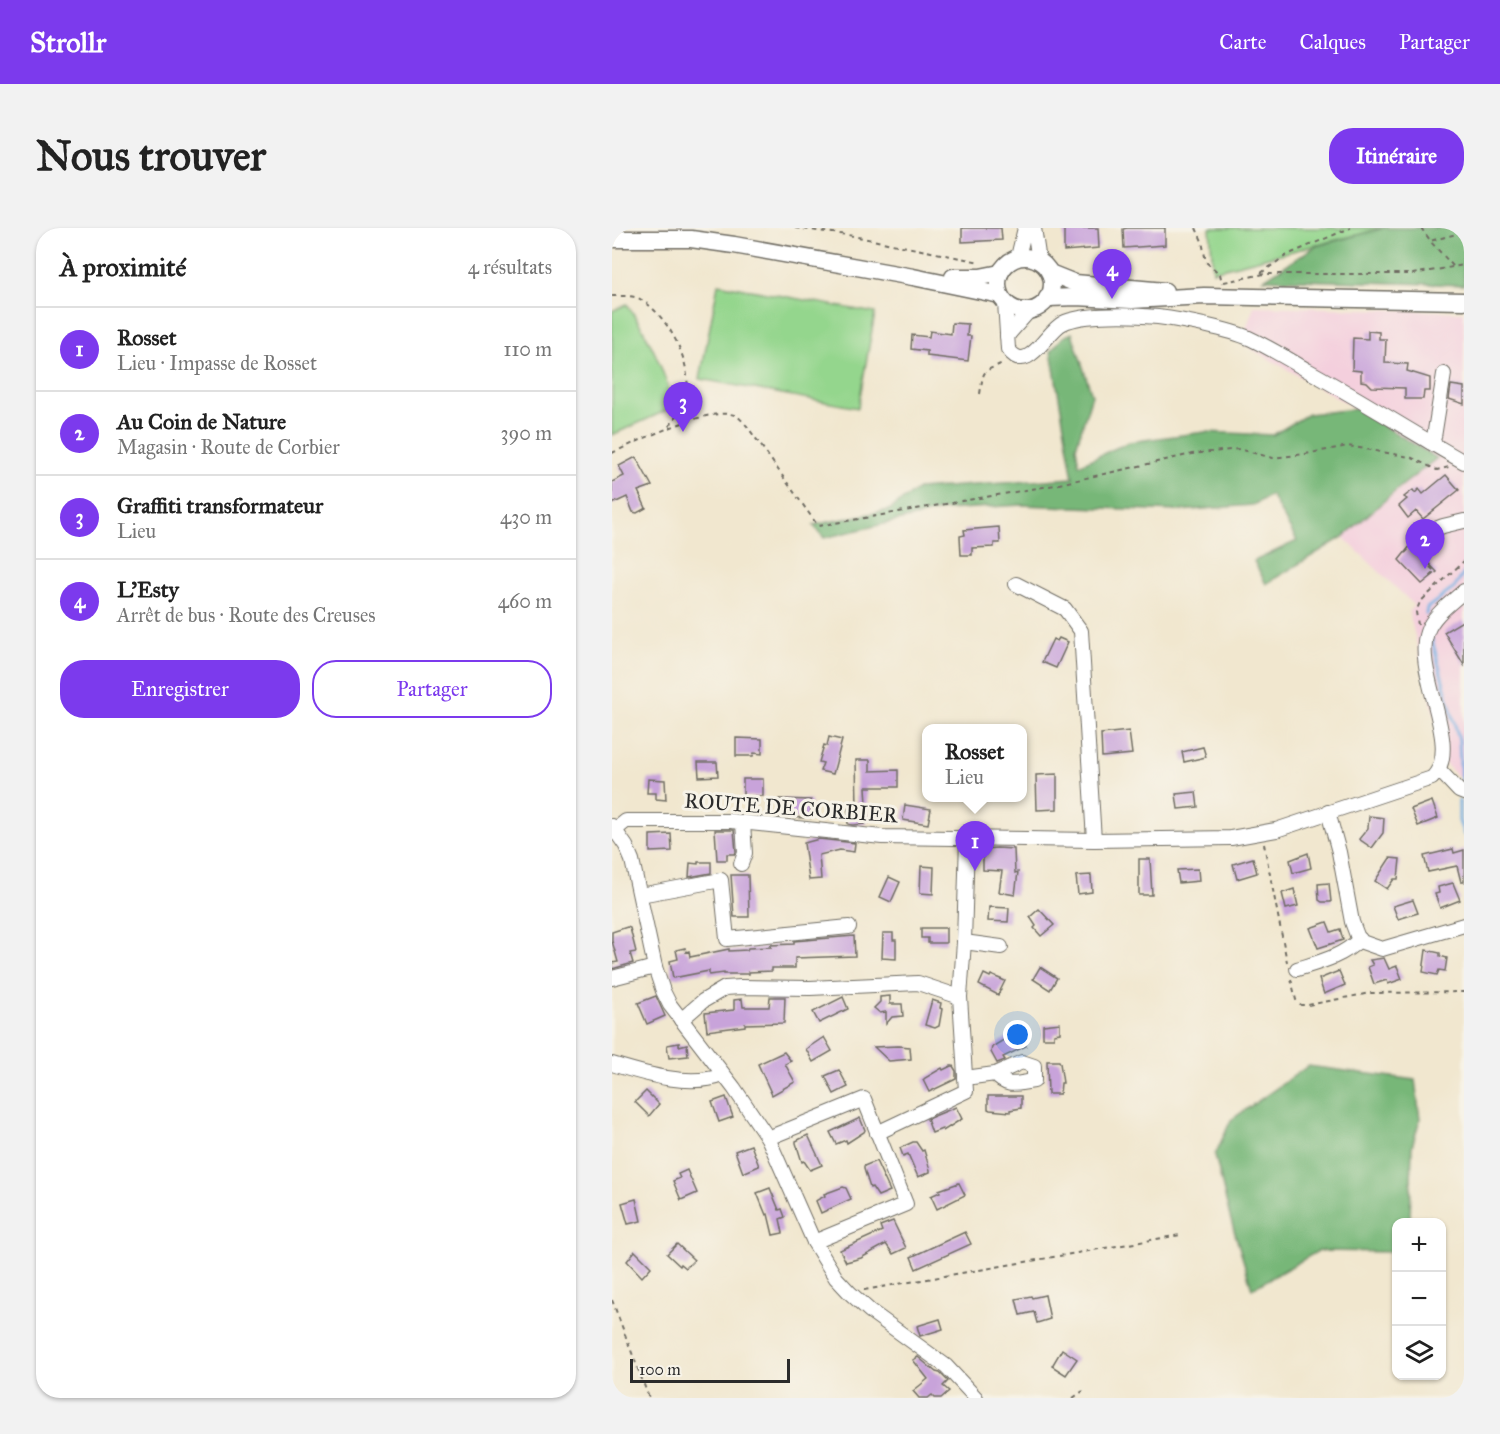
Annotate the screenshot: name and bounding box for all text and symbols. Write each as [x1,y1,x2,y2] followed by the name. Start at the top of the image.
[30,25,106,60] text: Strollr
[1219,29,1266,55] text: Carte
[1299,29,1366,55] text: Calques
[1399,29,1470,55] text: Partager
[1329,128,1464,184] button: Itinéraire
[36,130,266,182] text: Nous trouver
[1092,250,1132,299] pin: 4
[60,251,186,283] text: À proximité
[468,255,552,279] text: 4 résultats
[117,324,177,351] text: Rosset
[76,337,83,361] text: 1
[504,337,552,361] text: 110 m
[117,351,317,375] text: Lieu · Impasse de Rosset
[664,382,702,432] pin: 3
[117,408,286,435] text: Au Coin de Nature
[75,421,84,445] text: 2
[501,421,552,445] text: 390 m
[117,435,340,459] text: Magasin · Route de Corbier
[117,492,323,519] text: Graffiti transformateur
[76,505,84,529] text: 3
[500,505,552,529] text: 430 m
[117,519,156,543] text: Lieu
[1406,520,1444,569] pin: 2
[117,576,179,603] text: L'Esty
[74,589,85,613] text: 4
[498,589,552,613] text: 460 m
[117,603,376,627] text: Arrêt de bus · Route des Creuses
[60,660,300,718] button: Enregistrer
[312,660,552,718] button: Partager
[922,724,1027,802] popup
[945,738,1004,765] text: Rosset
[945,765,984,789] text: Lieu
[683,788,900,829] street label: ROUTE DE CORBIER
[956,822,994,871] pin: 1
[1003,1020,1032,1049] your location
[1392,1218,1446,1380] map controls
[1392,1218,1446,1272] button: +
[1392,1272,1446,1326] button: −
[1392,1326,1446,1380] button: layers
[630,1356,790,1384] scale bar
[639,1360,681,1379] text: 100 m

